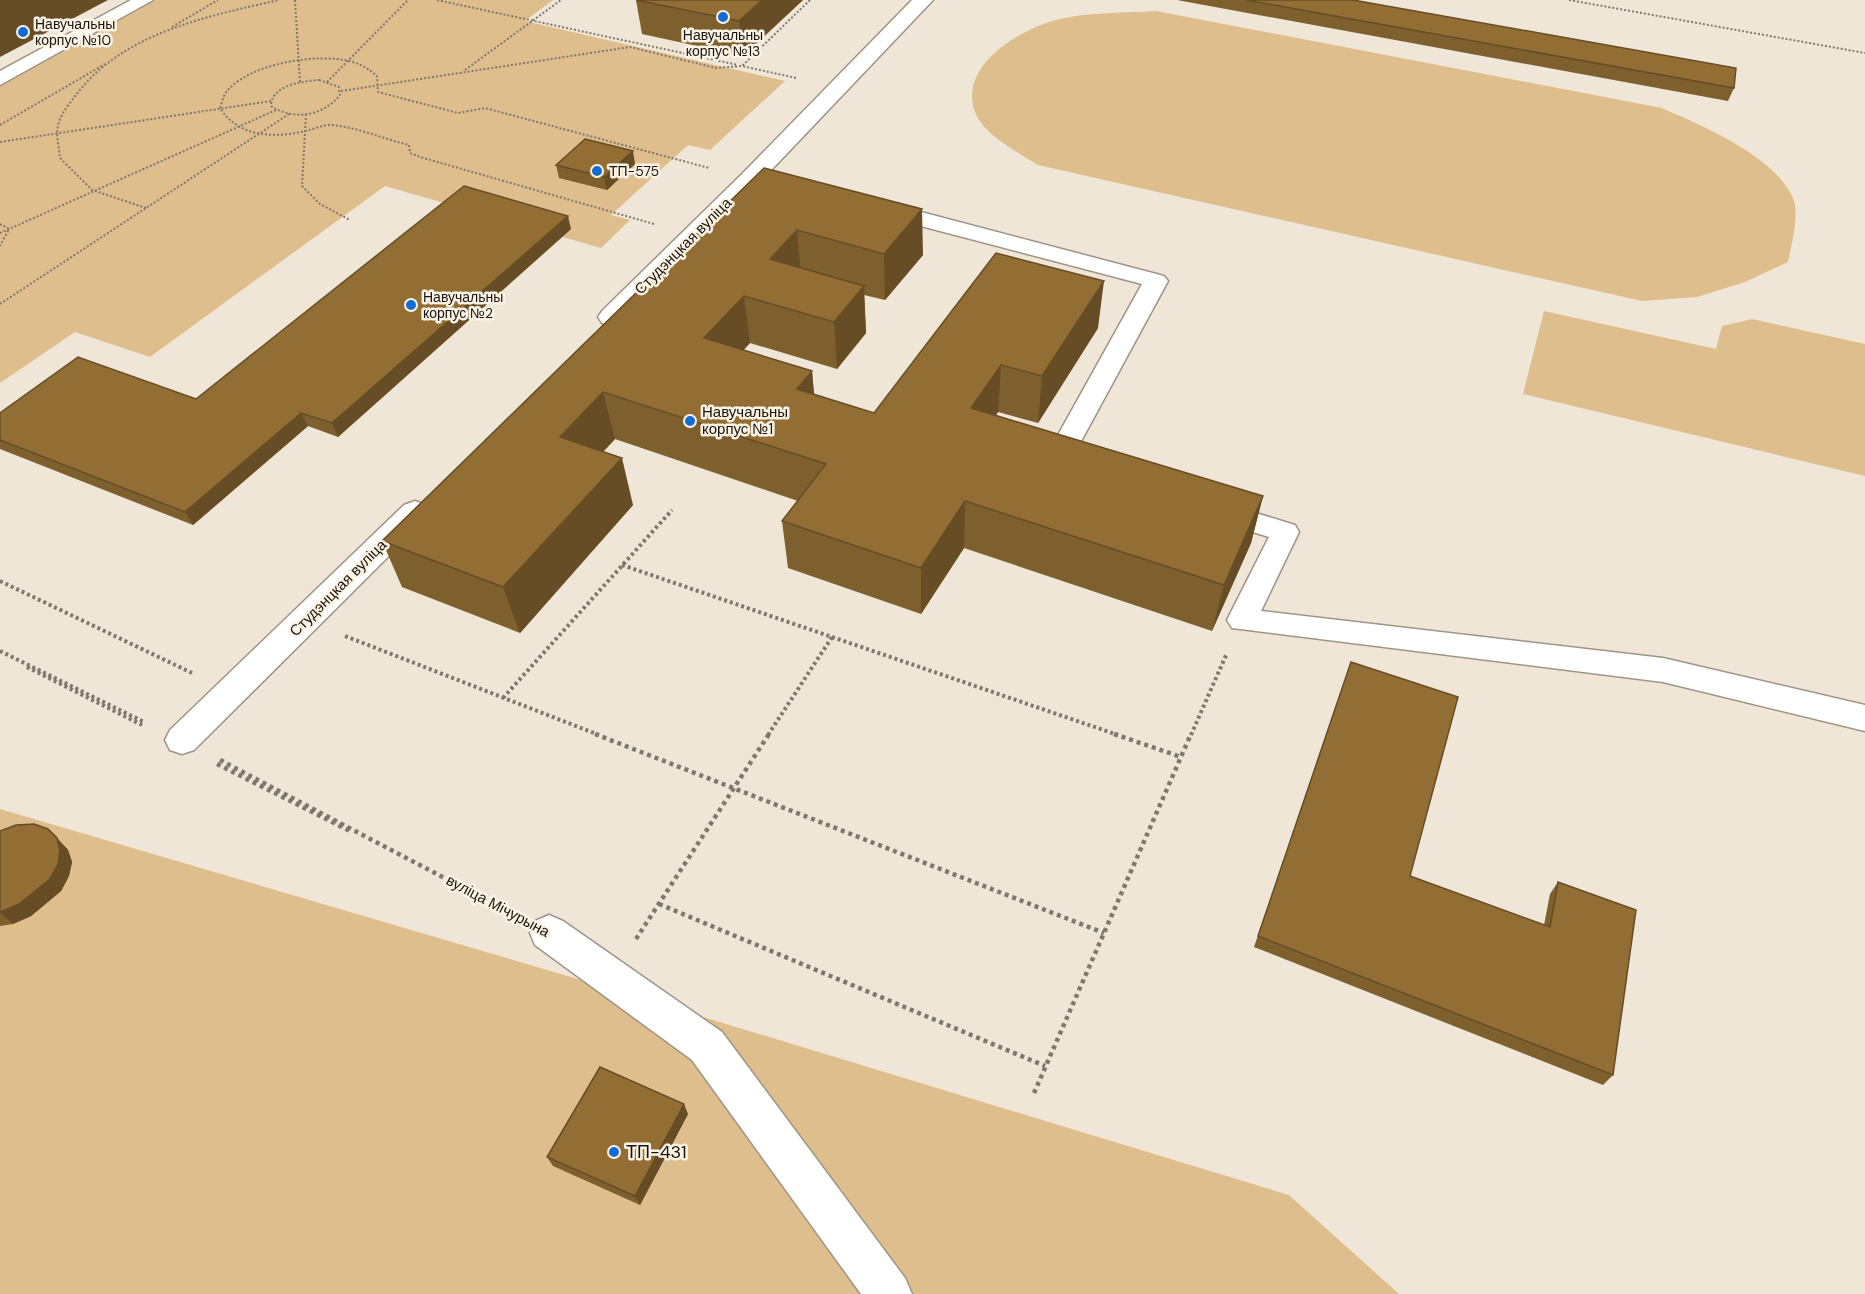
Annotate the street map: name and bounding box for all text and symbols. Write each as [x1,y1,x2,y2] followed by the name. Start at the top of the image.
[716,10,730,24] marker: Навучальны корпус №13
[35,15,115,49] place label: Навучальны корпус №10
[16,25,30,39] marker: Навучальны корпус №10
[683,26,763,60] place label: Навучальны корпус №13
[609,162,659,180] place label: ТП-575
[590,164,604,178] marker: ТП-575
[630,193,736,299] street label: Студэнцкая вуліца
[423,288,503,322] place label: Навучальны корпус №2
[404,298,418,312] marker: Навучальны корпус №2
[702,402,788,439] place label: Навучальны корпус №1
[683,414,697,428] marker: Навучальны корпус №1
[285,535,391,641] street label: Студэнцкая вуліца
[443,870,554,942] street label: вуліца Мічурына
[626,1140,687,1164] place label: ТП-431
[607,1145,621,1159] marker: ТП-431

